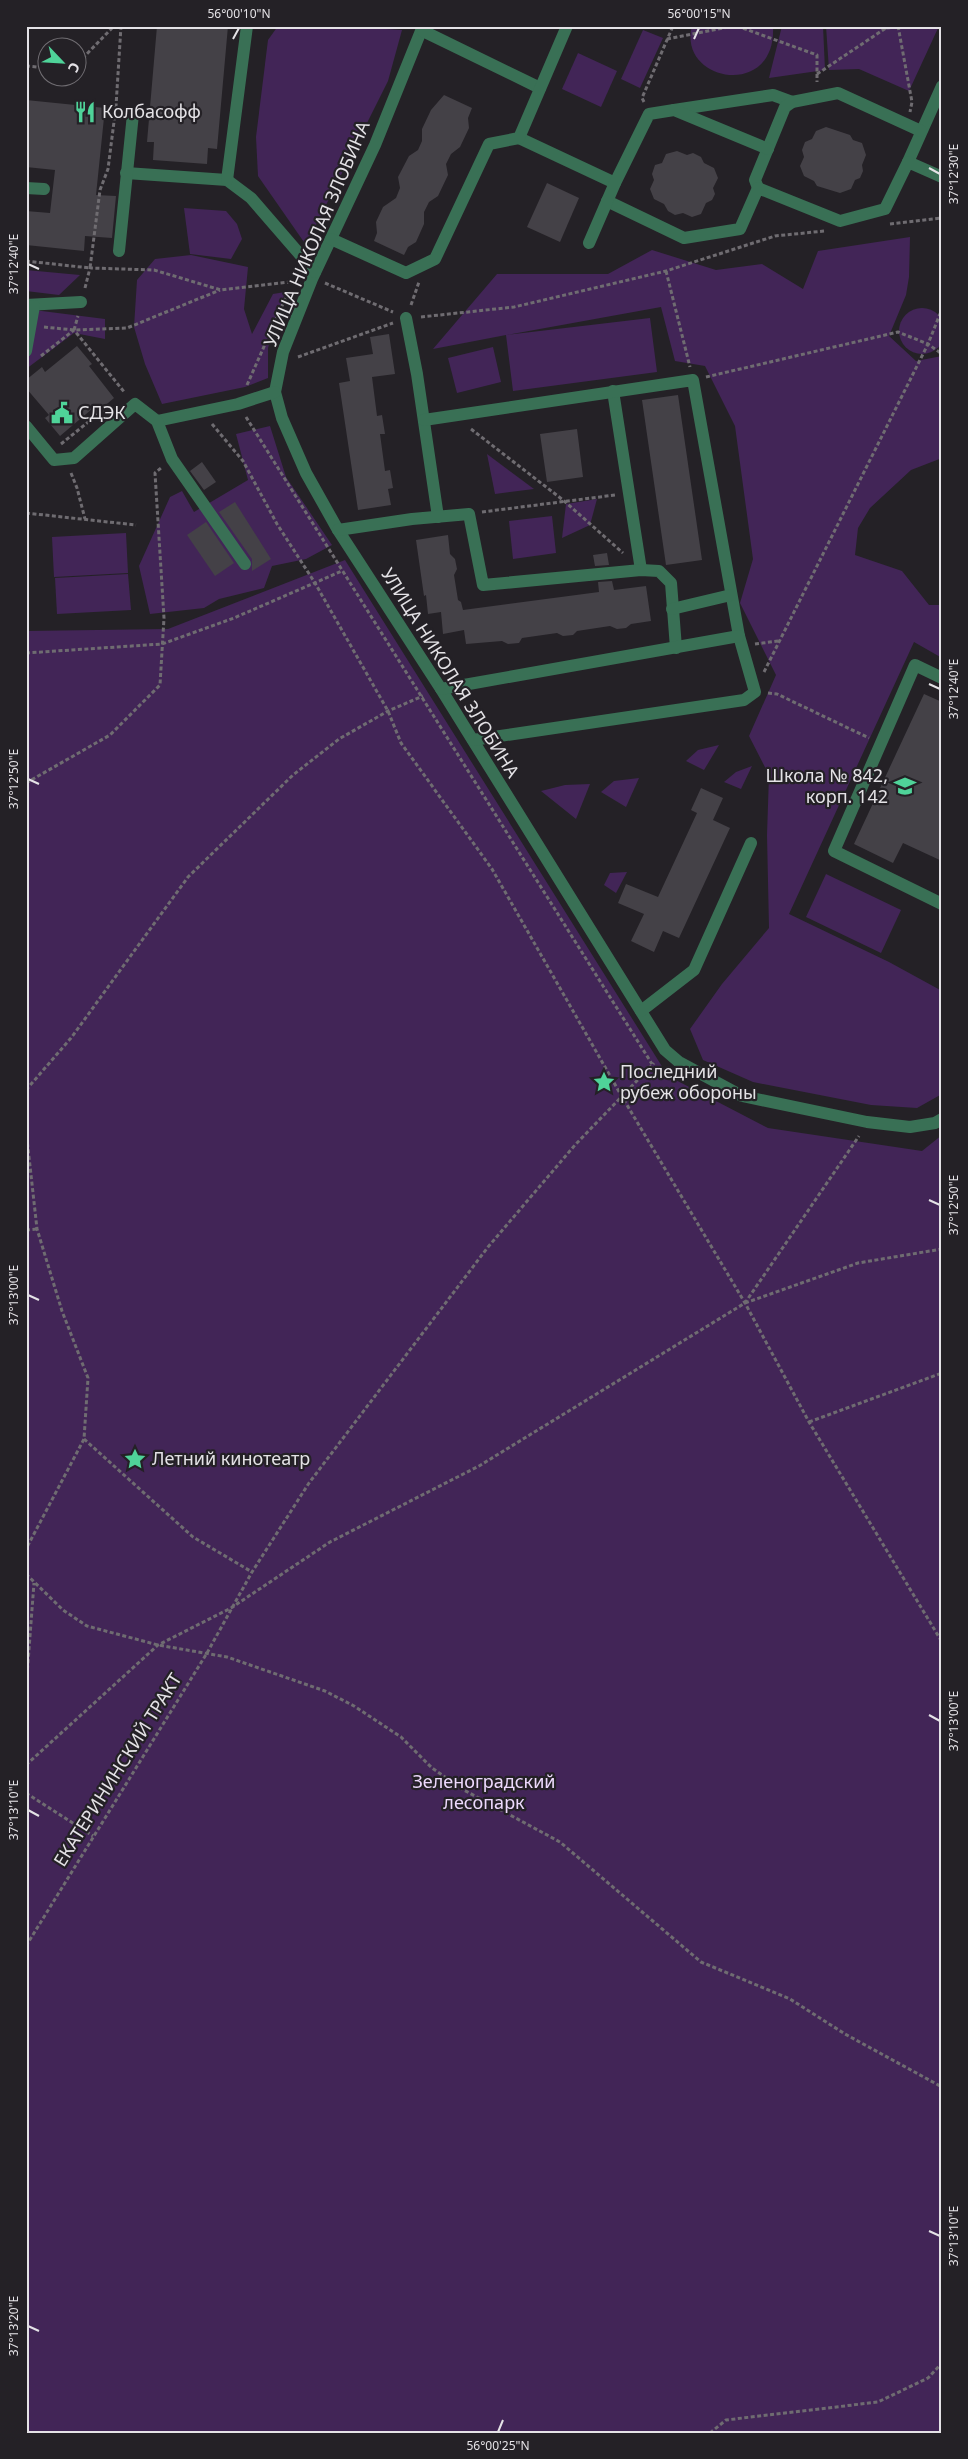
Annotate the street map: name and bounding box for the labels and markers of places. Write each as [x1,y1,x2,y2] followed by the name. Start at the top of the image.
[72,99,98,125] restaurant icon: Колбасофф
[102,99,201,123] place label: Колбасофф
[49,400,75,426] public building icon: СДЭК
[78,400,126,424] place label: СДЭК
[765,763,888,808] place label: Школа № 842, корп. 142
[892,773,918,799] school or university icon: Школа № 842, корп. 142
[620,1059,757,1104] place label: Последний рубеж обороны
[591,1069,617,1095] place icon: Последний рубеж обороны
[122,1446,148,1472] place icon: Летний кинотеатр
[152,1446,310,1470] place label: Летний кинотеатр

